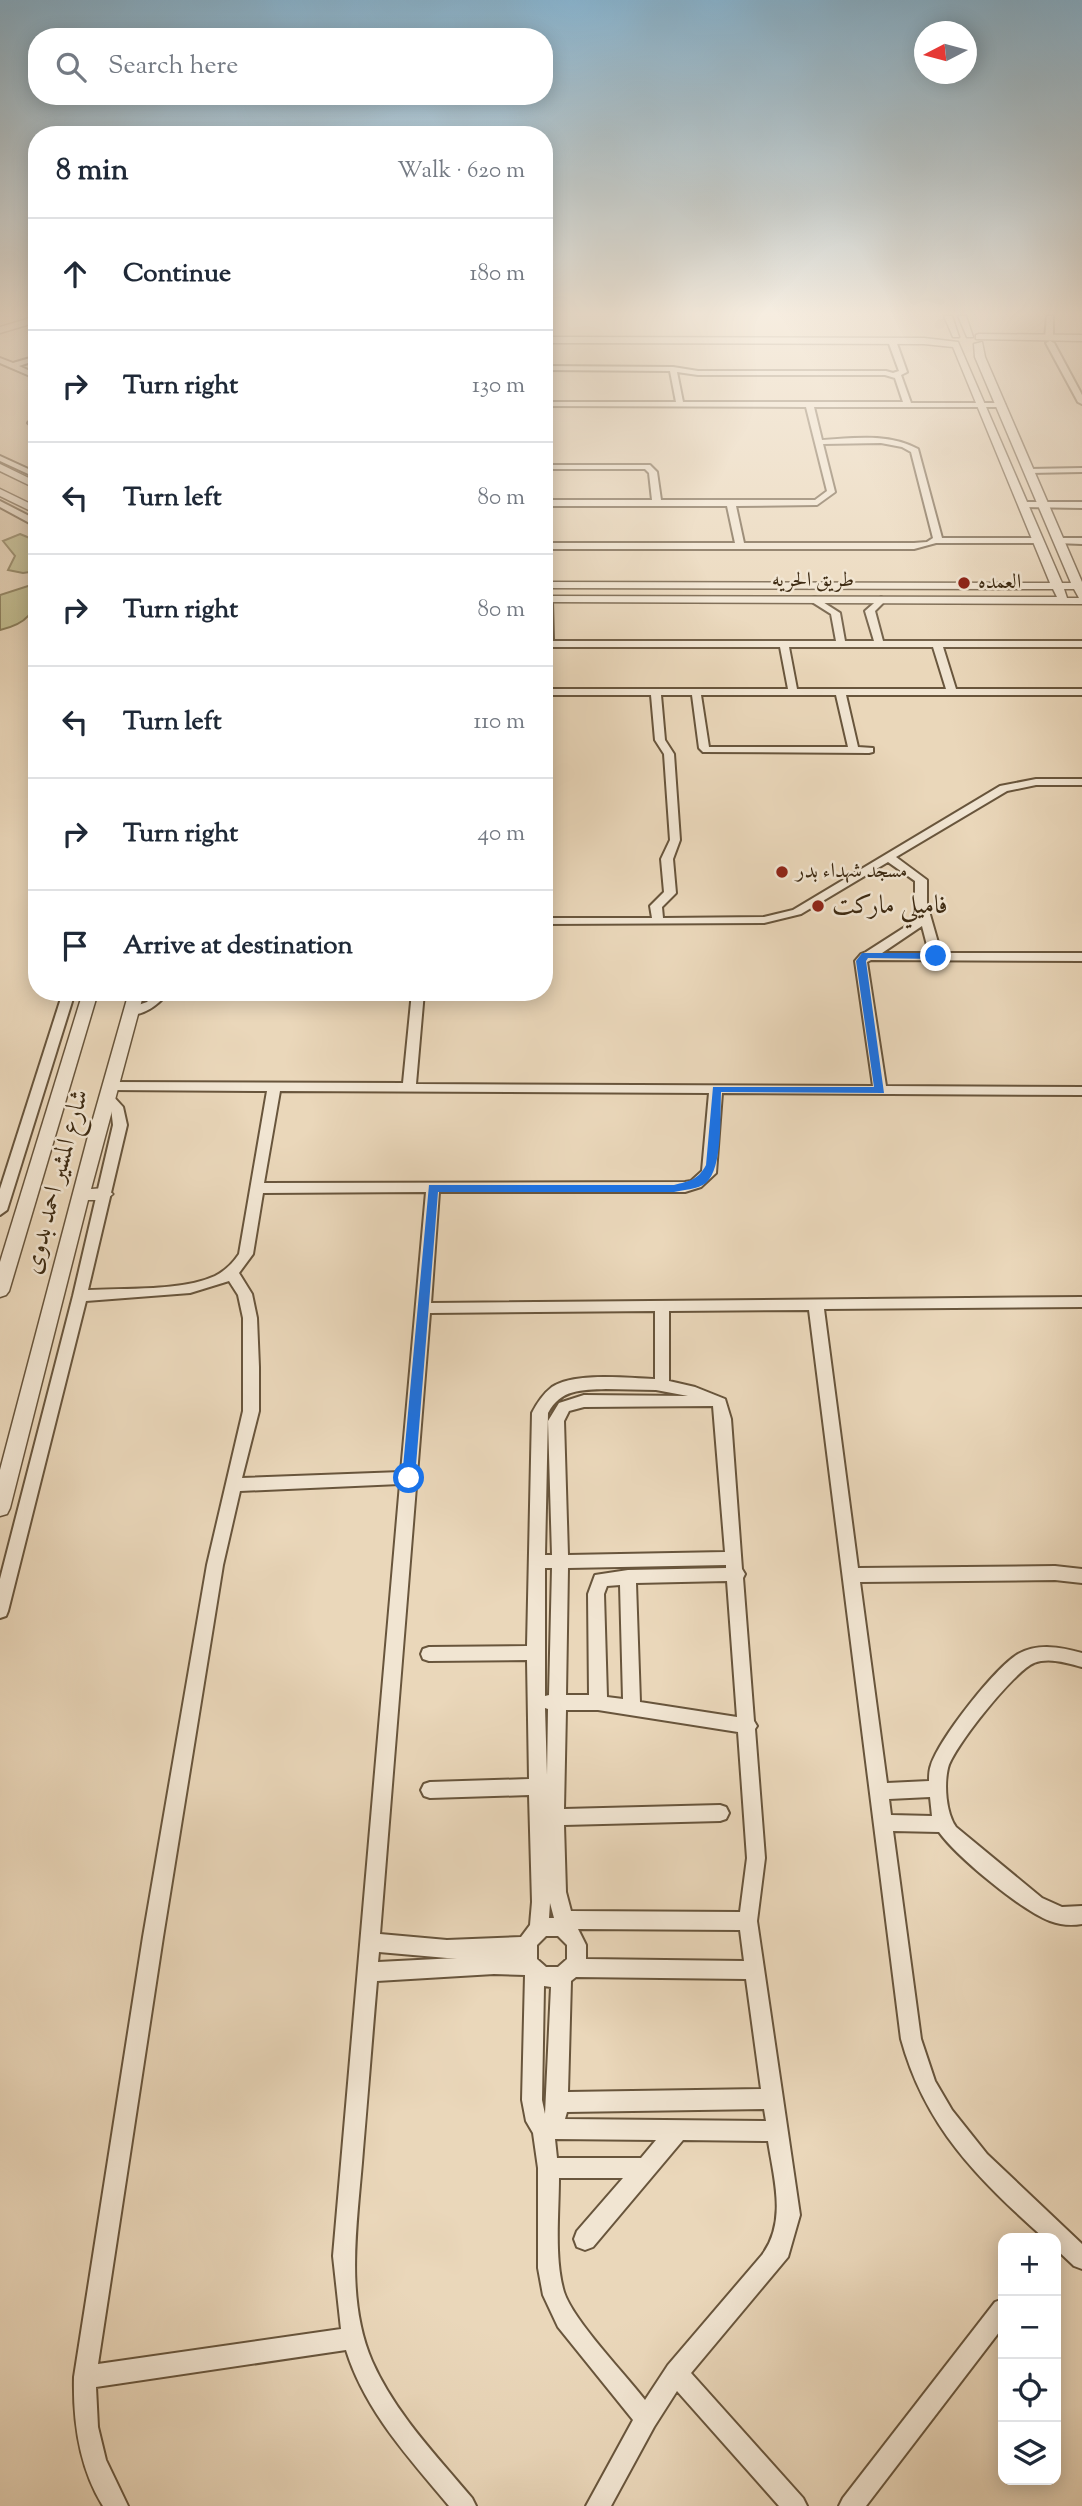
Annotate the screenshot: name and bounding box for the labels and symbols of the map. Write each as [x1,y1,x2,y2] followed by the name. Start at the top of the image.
[914,21,977,84] north arrow
[772,566,854,596] street label: طريق الحريه
[978,568,1021,598] place label: العمده
[956,575,972,591] marker: العمده
[794,857,908,887] place label: مسجد شهداء بدر
[774,864,790,880] marker: مسجد شهداء بدر
[832,888,948,929] place label: فاميلي ماركت
[810,898,826,914] marker: فاميلي ماركت
[920,940,951,971] route end
[15,1086,100,1279] street label: شارع المشير احمد بدوى
[393,1462,424,1493] route start

